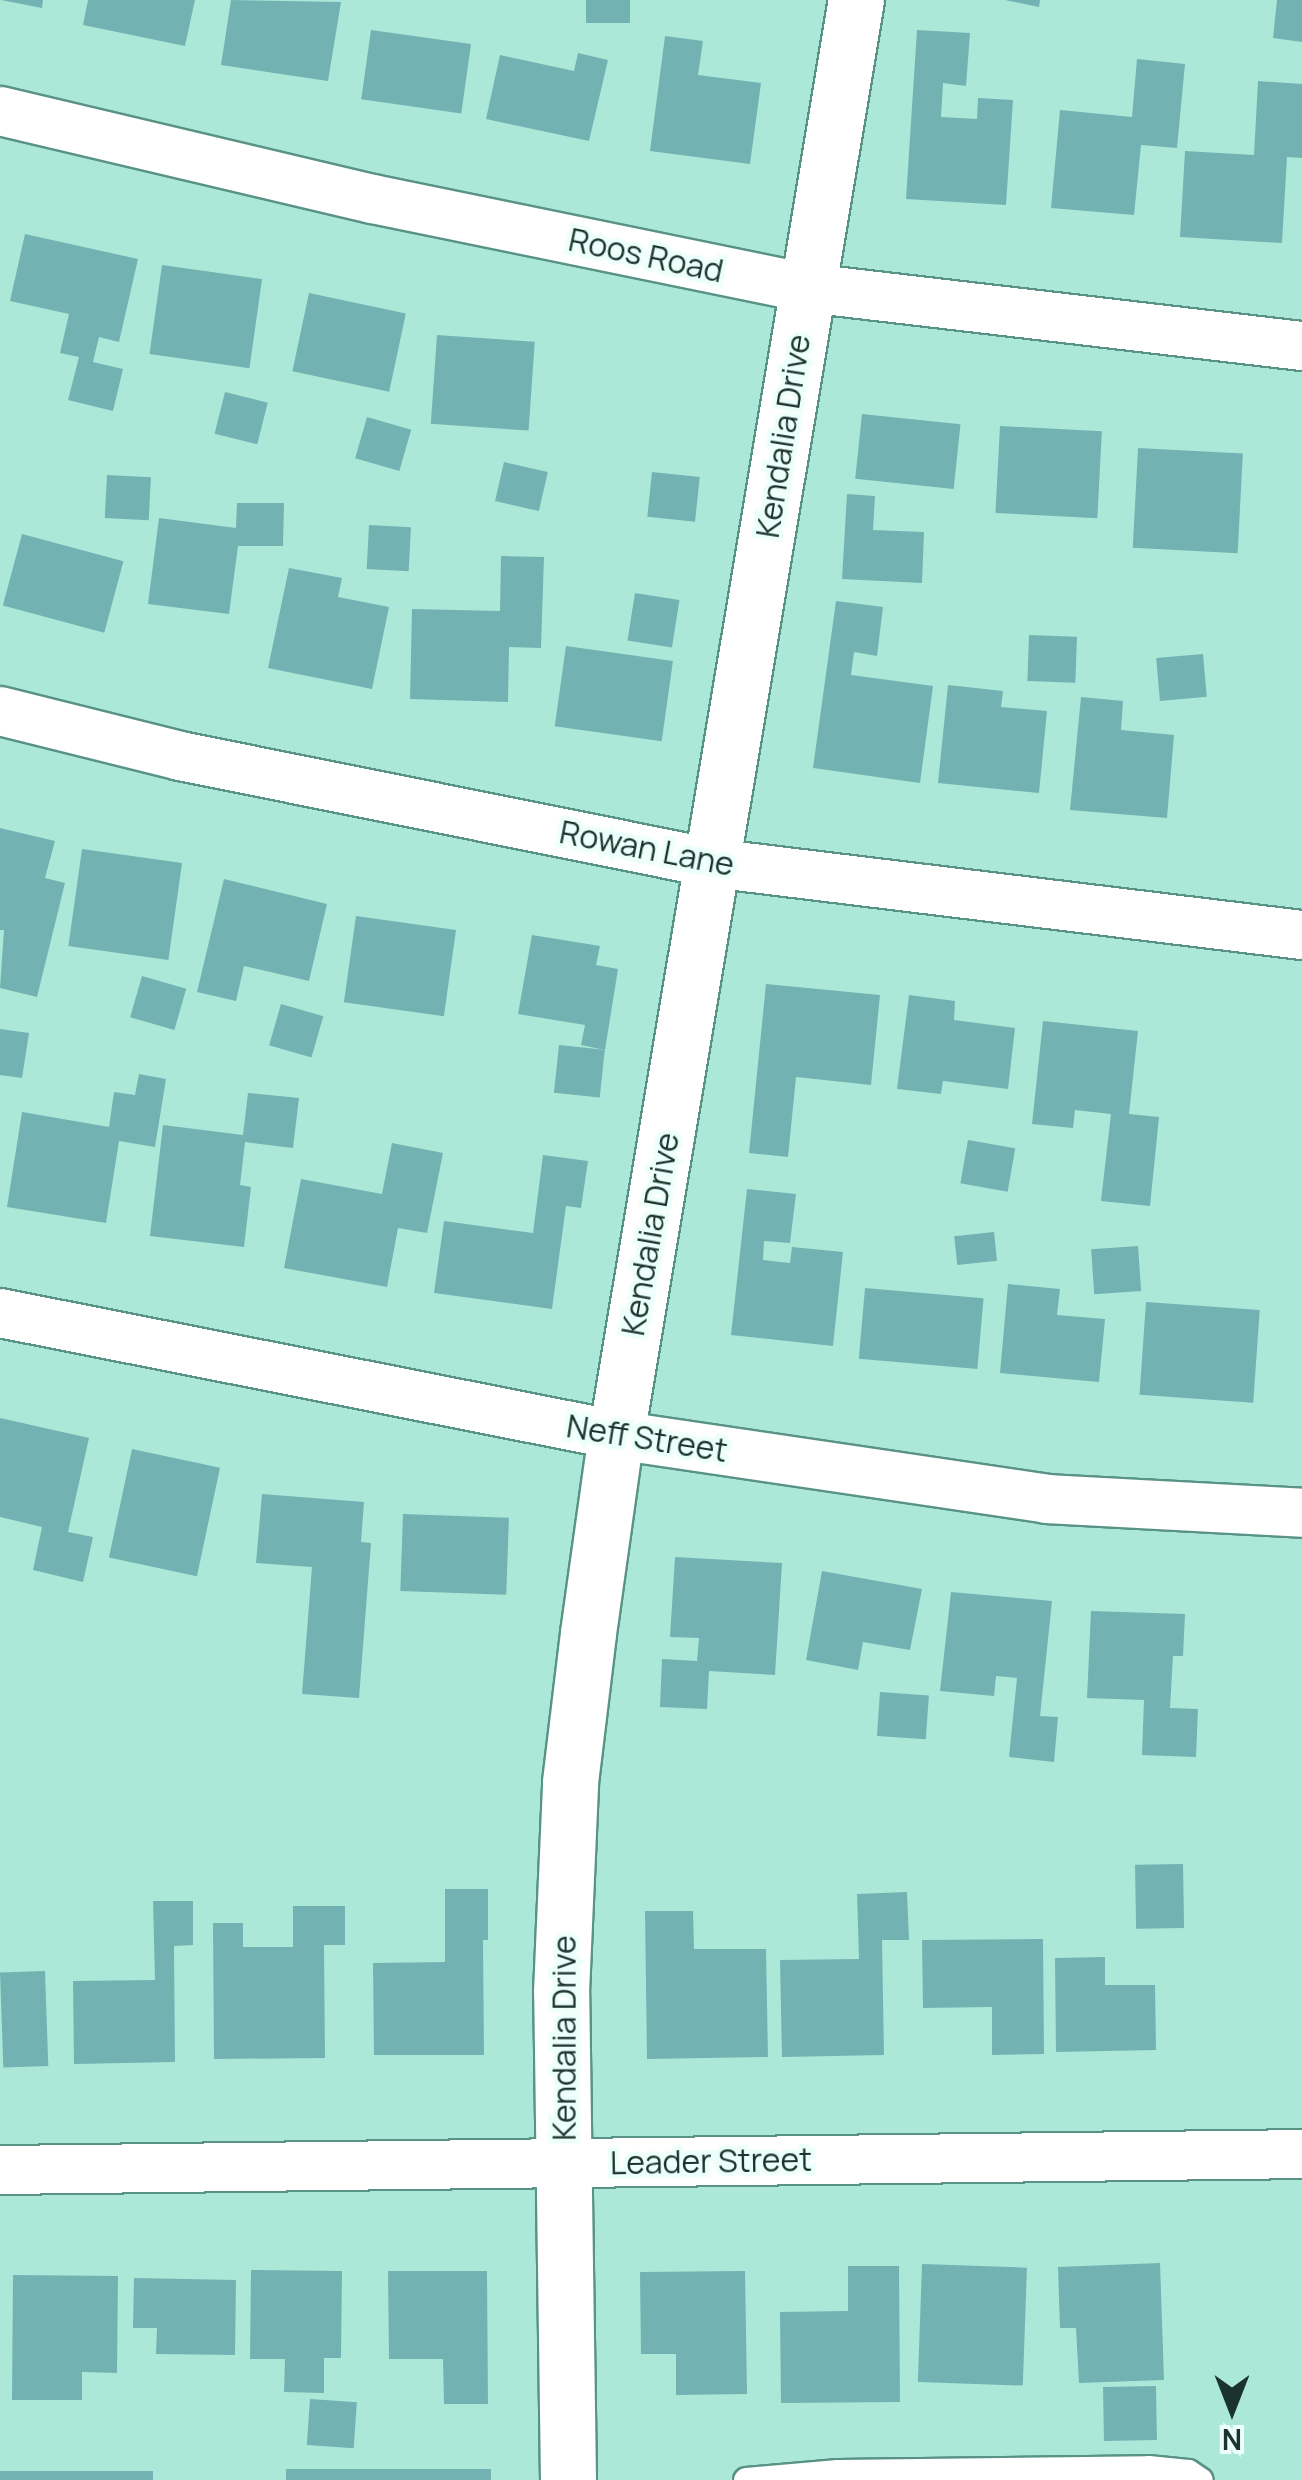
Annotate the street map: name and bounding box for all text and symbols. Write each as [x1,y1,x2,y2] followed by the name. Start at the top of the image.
[565,220,727,290] street label: Roos Road
[748,332,818,540] street label: Kendalia Drive
[556,812,738,884] street label: Rowan Lane
[613,1129,687,1339] street label: Kendalia Drive
[564,1406,730,1470] street label: Neff Street
[545,1935,583,2141] street label: Kendalia Drive
[610,2140,812,2182] street label: Leader Street
[1182,2360,1282,2460] north arrow
[1222,2421,1242,2459] text: N

